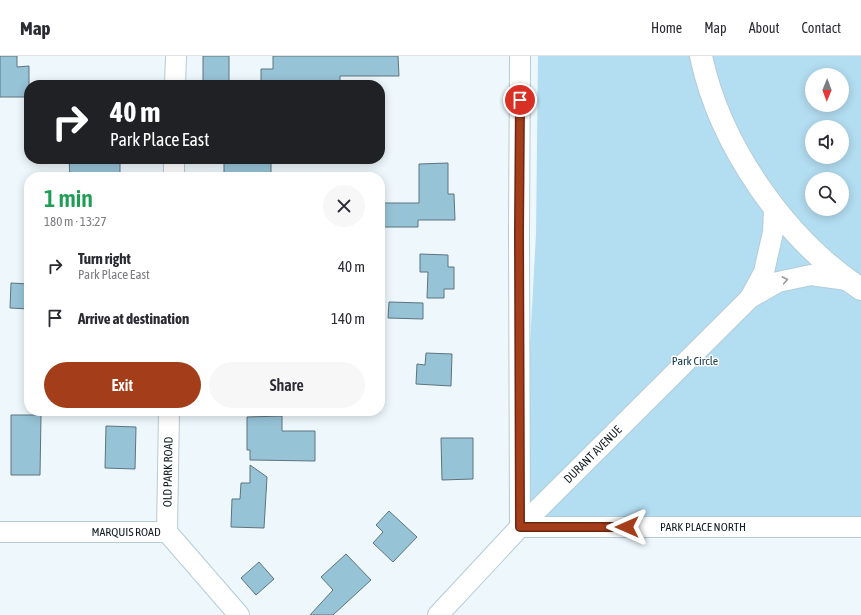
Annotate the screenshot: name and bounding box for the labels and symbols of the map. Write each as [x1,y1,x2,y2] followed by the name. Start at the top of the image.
[805,68,849,112] north arrow
[503,83,537,117] pin
[782,277,788,285] one-way arrow
[672,354,718,368] park label: Park Circle
[561,423,625,486] street label: DURANT AVENUE
[160,436,176,507] street label: OLD PARK ROAD
[606,506,648,548] position arrow
[660,520,746,534] street label: PARK PLACE NORTH
[91,525,161,539] street label: MARQUIS ROAD

